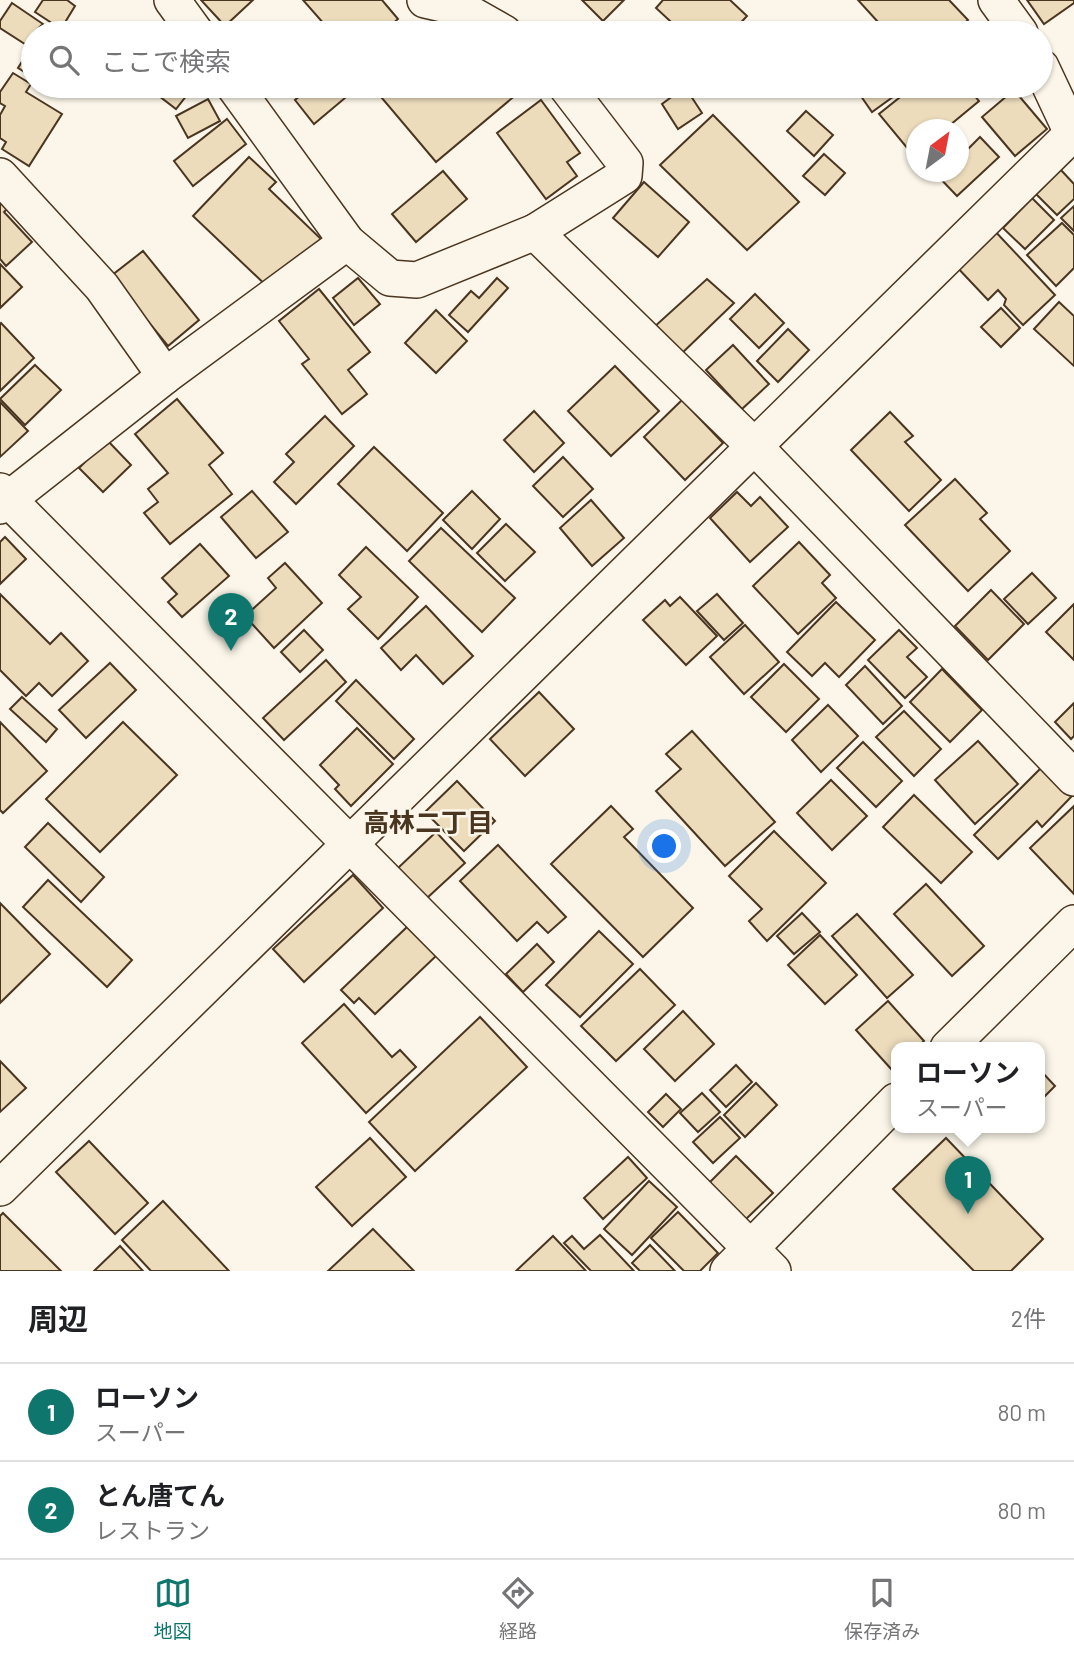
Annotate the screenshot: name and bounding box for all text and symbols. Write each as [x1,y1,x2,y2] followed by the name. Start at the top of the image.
[21,21,1053,98] search box
[45,41,83,79] icon: search
[101,45,231,76] text: ここで検索
[906,119,969,182] north arrow
[208,593,254,651] pin: 2
[363,806,493,837] district label: 高林二丁目
[647,829,681,863] your location
[891,1042,1045,1133] popup
[916,1056,1020,1087] text: ローソン
[916,1093,1008,1121] text: スーパー
[945,1156,991,1214] pin: 1
[28,1300,88,1336] text: 周辺
[1011,1304,1046,1332] text: 2件
[95,1381,199,1412] text: ローソン
[47,1398,55,1426] text: 1
[997,1398,1046,1426] text: 80 m
[95,1418,187,1446] text: スーパー
[95,1479,225,1510] text: とん唐てん
[45,1496,57,1524] text: 2
[997,1496,1046,1524] text: 80 m
[95,1516,210,1544] text: レストラン
[154,1574,192,1643] tab: 地図
[499,1574,537,1643] tab: 経路
[844,1574,920,1643] tab: 保存済み

